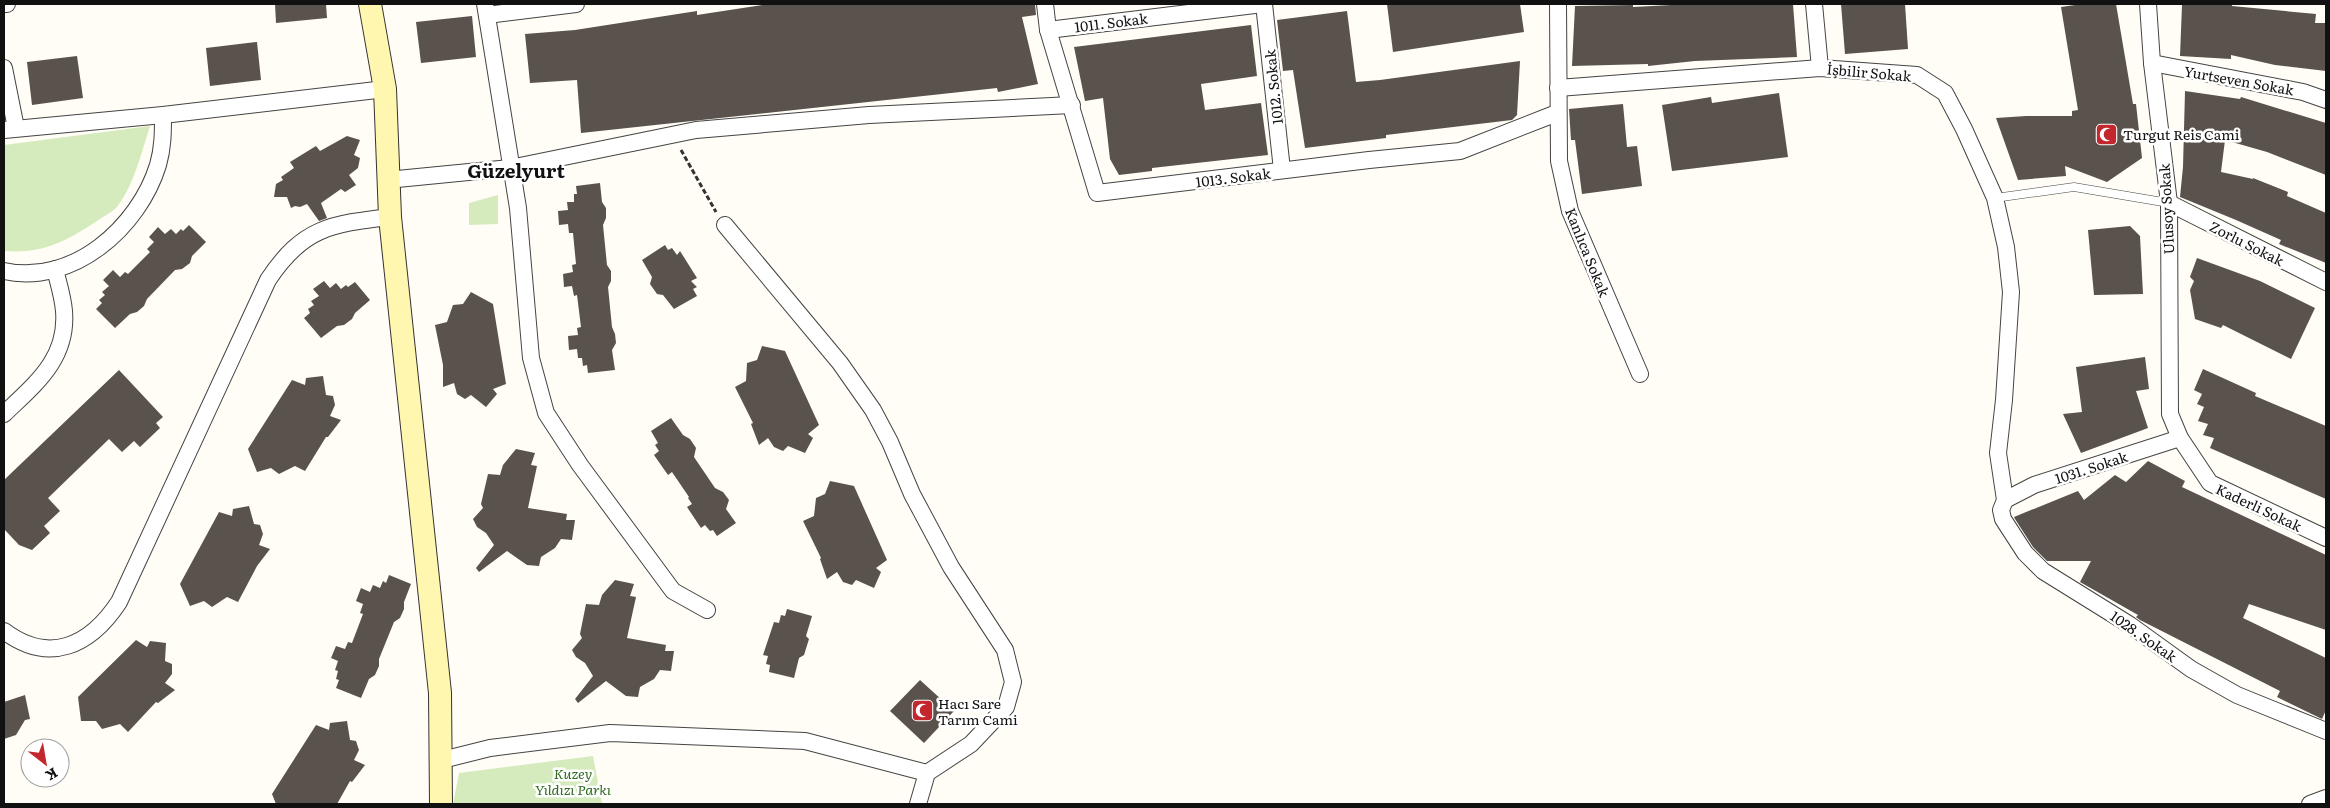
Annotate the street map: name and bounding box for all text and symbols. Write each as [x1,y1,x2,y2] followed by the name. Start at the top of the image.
[1073,8,1149,36] street label: 1011. Sokak
[1259,48,1287,125] street label: 1012. Sokak
[1826,58,1913,86] street label: İşbilir Sokak
[2182,60,2296,100] street label: Yurtseven Sokak
[2095,122,2119,146] mosque icon: Turgut Reis Cami
[2123,124,2240,144] place label: Turgut Reis Cami
[467,156,565,184] district label: Güzelyurt
[1194,162,1272,192] street label: 1013. Sokak
[2154,163,2178,255] street label: Ulusoy Sokak
[1561,204,1615,300] street label: Kanlıca Sokak
[2206,216,2288,270] street label: Zorlu Sokak
[2052,446,2130,488] street label: 1031. Sokak
[2213,478,2306,536] street label: Kaderli Sokak
[2107,606,2182,667] street label: 1028. Sokak
[938,693,1018,729] place label: Hacı Sare Tarım Cami
[910,699,934,723] mosque icon: Hacı Sare Tarım Cami
[20,738,70,788] north arrow
[535,763,612,799] park label: Kuzey Yıldızı Parkı
[42,764,62,786] text: K

